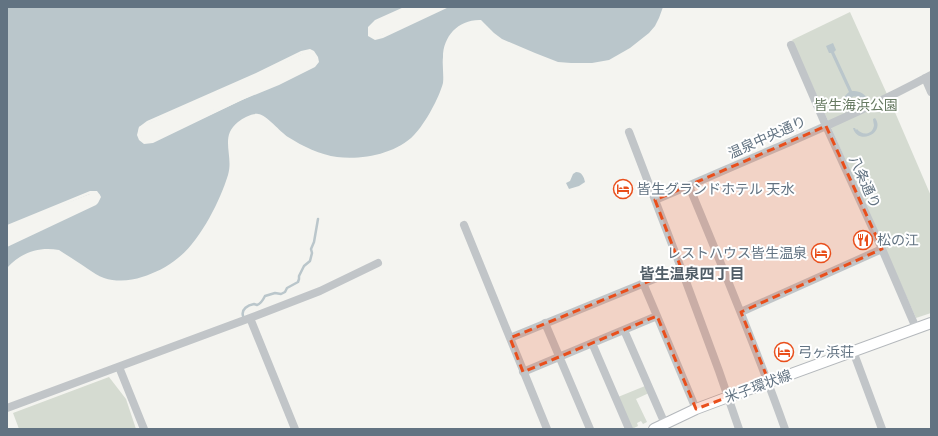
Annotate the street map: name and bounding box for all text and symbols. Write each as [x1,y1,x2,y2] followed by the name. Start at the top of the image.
[814,96,898,115] park label: 皆生海浜公園
[725,112,809,163] street label: 温泉中央通り
[844,153,885,212] street label: 八条通り
[612,178,634,200] hotel icon: 皆生グランドホテル 天水
[637,180,795,199] place label: 皆生グランドホテル 天水
[852,229,874,251] restaurant icon: 松の江
[877,231,919,250] place label: 松の江
[810,242,832,264] hotel icon: レストハウス皆生温泉
[667,244,807,263] place label: レストハウス皆生温泉
[639,264,745,284] district label: 皆生温泉四丁目
[773,341,795,363] hotel icon: 弓ヶ浜荘
[798,343,854,362] place label: 弓ヶ浜荘
[722,366,794,407] street label: 米子環状線

